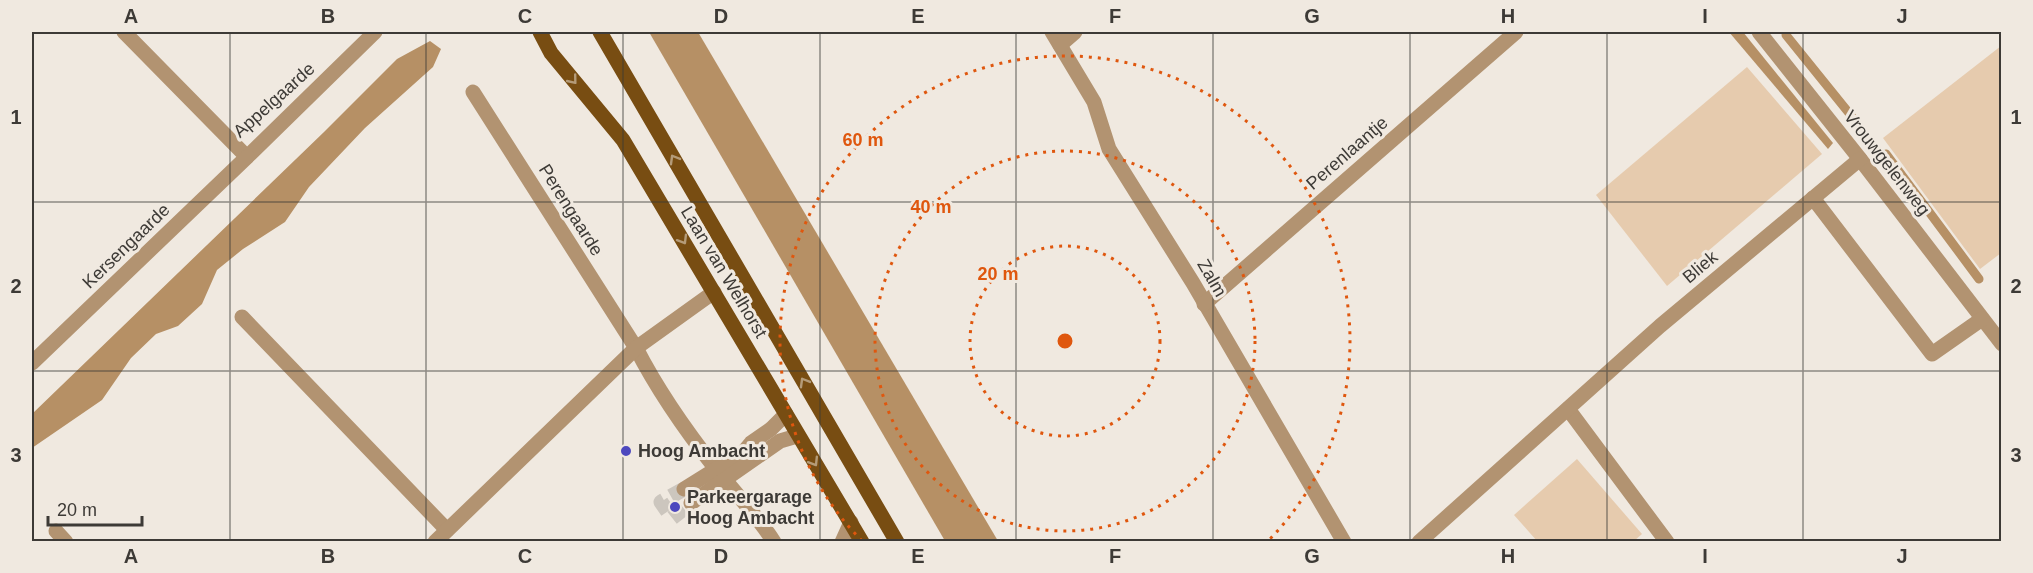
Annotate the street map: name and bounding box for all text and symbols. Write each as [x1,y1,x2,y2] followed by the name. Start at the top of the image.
[124,5,138,27] text: A
[321,5,335,27] text: B
[518,5,532,27] text: C
[714,5,728,27] text: D
[911,5,925,27] text: E
[1109,5,1121,27] text: F
[1304,5,1320,27] text: G
[1501,5,1515,27] text: H
[1702,5,1708,27] text: I
[1896,5,1908,27] text: J
[229,58,319,142] street label: Appelgaarde
[566,73,577,84] one-way arrow
[10,106,22,128] text: 1
[2010,106,2022,128] text: 1
[1840,107,1934,219] street label: Vrouwgelenweg
[1302,112,1392,194] street label: Perenlaantje
[842,130,884,150] text: 60 m
[670,155,682,165] one-way arrow
[535,161,607,259] street label: Perengaarde
[910,197,952,217] text: 40 m
[78,200,174,292] street label: Kersengaarde
[677,203,771,341] street label: Laan van Welhorst
[675,234,687,244] one-way arrow
[1679,246,1722,287] street label: Bliek
[1193,256,1231,300] street label: Zalm
[977,264,1019,284] text: 20 m
[10,275,22,297] text: 2
[2010,275,2022,297] text: 2
[1055,331,1075,351] centre of rings
[800,378,812,388] one-way arrow
[638,441,765,461] place label: Hoog Ambacht
[10,444,22,466] text: 3
[619,444,633,458] marker: Hoog Ambacht
[2010,444,2022,466] text: 3
[806,456,818,466] one-way arrow
[687,487,814,528] place label: Parkeergarage Hoog Ambacht
[48,489,142,527] scale bar
[57,500,97,520] text: 20 m
[668,500,682,514] marker: Parkeergarage Hoog Ambacht
[124,545,138,567] text: A
[321,545,335,567] text: B
[518,545,532,567] text: C
[714,545,728,567] text: D
[911,545,925,567] text: E
[1109,545,1121,567] text: F
[1304,545,1320,567] text: G
[1501,545,1515,567] text: H
[1702,545,1708,567] text: I
[1896,545,1908,567] text: J

